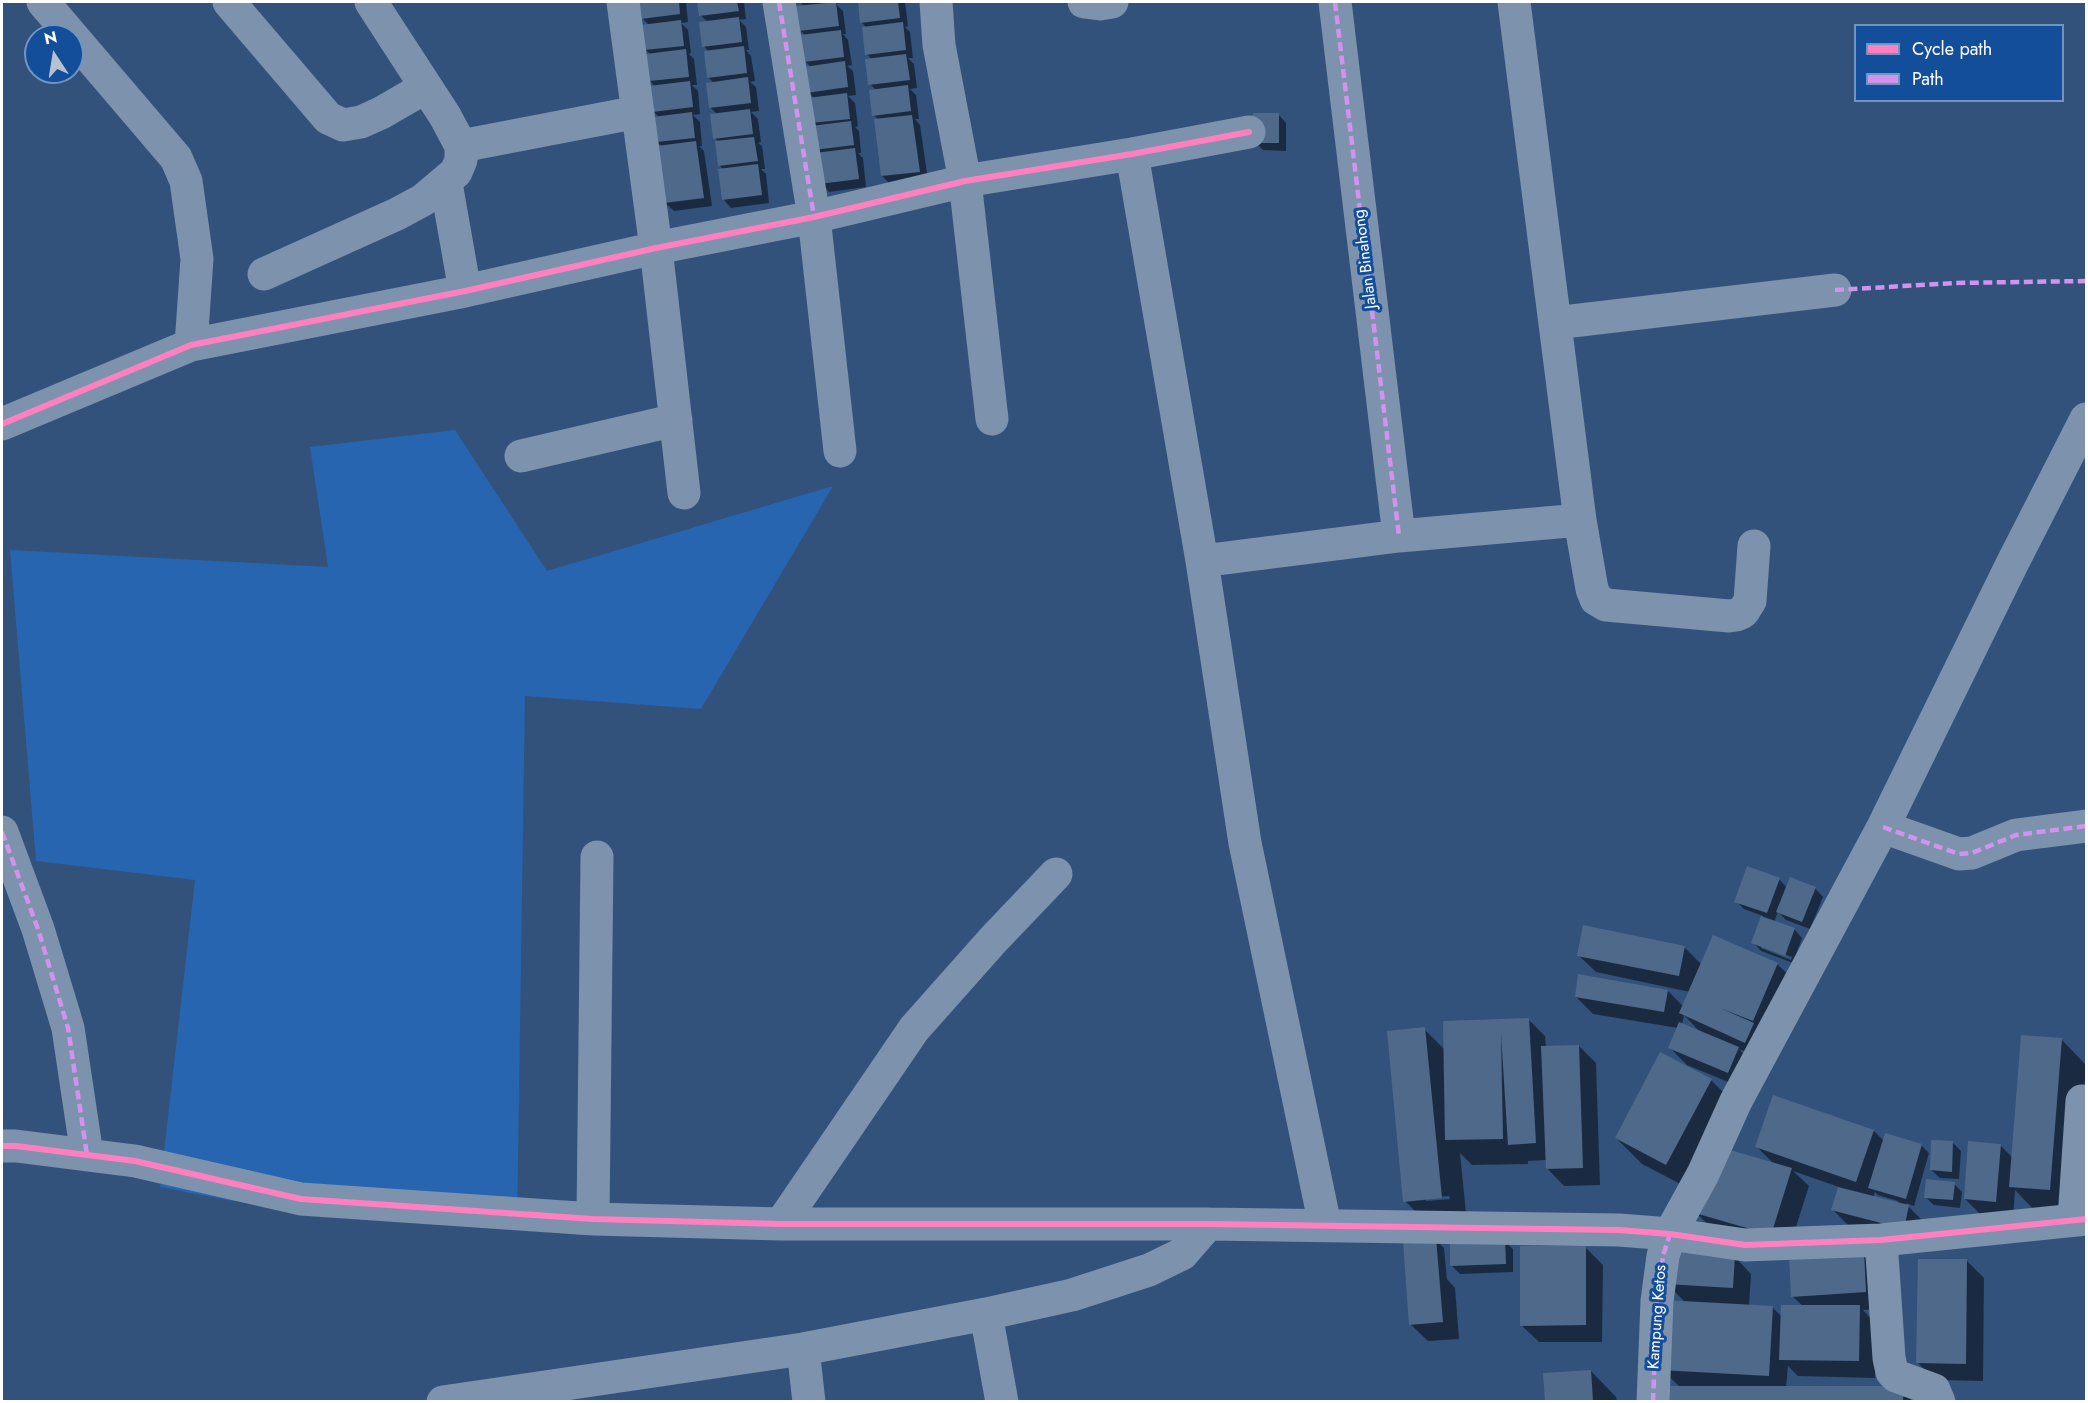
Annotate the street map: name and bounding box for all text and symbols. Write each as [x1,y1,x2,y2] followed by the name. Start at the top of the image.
[24,24,84,84] north arrow
[1854,24,2064,102] legend
[42,25,59,50] text: N
[1912,36,1992,62] text: Cycle path
[1912,66,1944,92] text: Path
[1350,208,1382,310] street label: Jalan Binahong
[1645,1264,1671,1370] street label: Kampung Ketos

